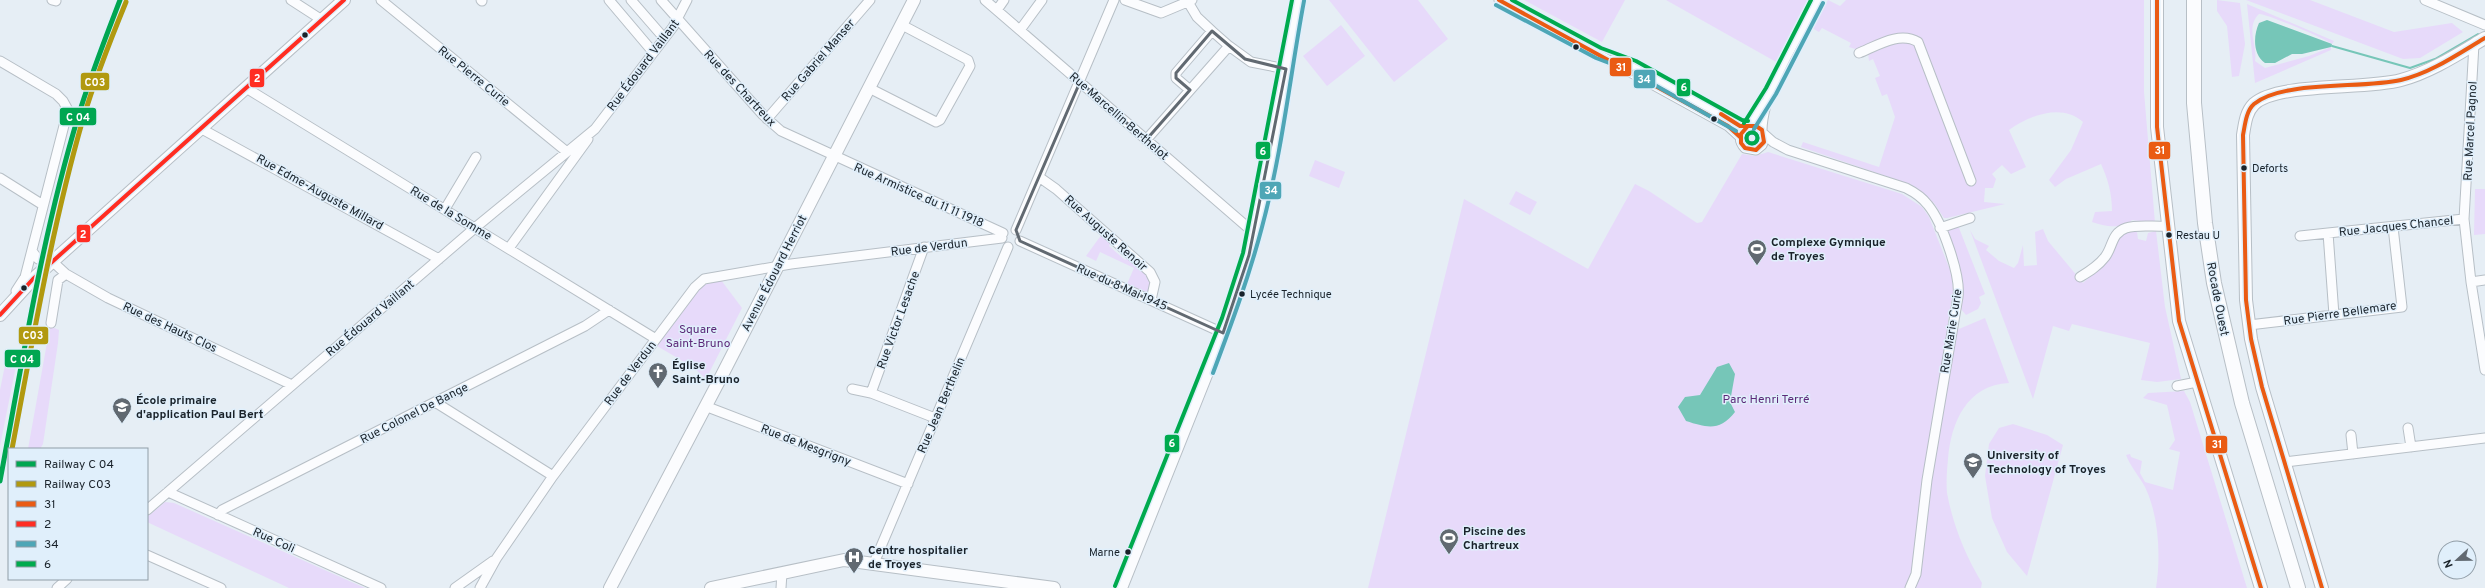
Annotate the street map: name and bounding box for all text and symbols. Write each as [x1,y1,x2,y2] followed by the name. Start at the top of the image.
[604,16,684,115] street label: Rue Édouard Vaillant
[778,16,859,105] street label: Rue Gabriel Manser
[300,30,310,40] unlabelled marker
[1571,42,1581,52] unlabelled marker
[434,43,513,111] street label: Rue Pierre Curie
[700,47,779,130] street label: Rue des Chartreux
[1609,57,1632,77] line badge: 31
[1616,61,1626,75] text: 31
[249,68,265,88] line badge: 2
[1065,69,1171,164] street label: Rue Marcellin Berthelot
[1633,69,1656,89] line badge: 34
[80,72,110,91] line badge: C03
[254,72,260,86] text: 2
[1637,73,1651,87] text: 34
[85,76,105,90] text: C03
[1676,78,1691,97] line badge: 6
[1681,81,1688,95] text: 6
[2460,81,2482,181] street label: Rue Marcel Pagnol
[59,107,97,126] line badge: C 04
[66,111,90,125] text: C 04
[1709,114,1719,124] unlabelled marker
[1255,141,1271,160] line badge: 6
[2148,141,2171,160] line badge: 31
[2155,144,2165,158] text: 31
[1260,145,1267,159] text: 6
[253,151,386,235] street label: Rue Edme-Auguste Millard
[851,160,986,232] street label: Rue Armistice du 11 11 1918
[2252,162,2288,176] place label: Deforts
[2239,163,2249,173] marker: Deforts
[1259,181,1282,200] line badge: 34
[407,183,494,245] street label: Rue de la Somme
[1264,184,1278,198] text: 34
[1060,192,1150,276] street label: Rue Auguste Renoir
[739,212,811,334] street label: Avenue Édouard Herriot
[2338,213,2454,241] street label: Rue Jacques Chancel
[76,224,91,243] line badge: 2
[80,228,86,242] text: 2
[2176,229,2220,243] place label: Restau U
[2164,230,2174,240] marker: Restau U
[890,235,968,261] street label: Rue de Verdun
[1771,235,1886,265] place label: Complexe Gymnique de Troyes
[1746,238,1768,266] sports icon: Complexe Gymnique de Troyes
[1073,261,1170,315] street label: Rue du 8 Mai 1945
[2202,261,2232,337] street label: Rocade Ouest
[874,269,924,371] street label: Rue Victor Lesache
[323,277,418,361] street label: Rue Édouard Vaillant
[19,283,29,293] unlabelled marker
[1250,288,1332,302] place label: Lycée Technique
[1937,288,1967,374] street label: Rue Marie Curie
[1237,289,1247,299] marker: Lycée Technique
[2283,298,2398,330] street label: Rue Pierre Bellemare
[120,299,219,357] street label: Rue des Hauts Clos
[666,322,731,352] park label: Square Saint-Bruno
[18,326,49,345] line badge: C03
[23,329,43,343] text: C03
[601,338,660,409] street label: Rue de Verdun
[4,349,41,368] line badge: C 04
[10,353,34,367] text: C 04
[914,355,969,456] street label: Rue Jean Berthelin
[672,358,740,388] place label: Église Saint-Bruno
[647,361,669,389] church icon: Église Saint-Bruno
[358,380,471,448] street label: Rue Colonel De Bange
[1723,392,1809,408] park label: Parc Henri Terré
[136,393,264,423] place label: École primaire d'application Paul Bert
[111,396,133,424] school or university icon: École primaire d'application Paul Bert
[758,421,853,471] street label: Rue de Mesgrigny
[1164,434,1180,453] line badge: 6
[2205,435,2228,454] line badge: 31
[1169,437,1176,451] text: 6
[2212,438,2222,452] text: 31
[8,448,148,580] legend
[1987,448,2106,478] place label: University of Technology of Troyes
[1962,451,1984,479] school or university icon: University of Technology of Troyes
[44,457,114,473] text: Railway C 04
[44,477,111,493] text: Railway C03
[44,497,56,513] text: 31
[44,517,51,533] text: 2
[1463,524,1526,554] place label: Piscine des Chartreux
[250,525,297,557] street label: Rue Coli
[1438,527,1460,555] sports icon: Piscine des Chartreux
[44,537,59,553] text: 34
[2437,540,2477,580] north arrow
[868,543,968,573] place label: Centre hospitalier de Troyes
[843,546,865,574] hospital icon: Centre hospitalier de Troyes
[1089,546,1120,560] place label: Marne
[1123,547,1133,557] marker: Marne
[44,557,51,573] text: 6
[2441,557,2457,570] text: N

